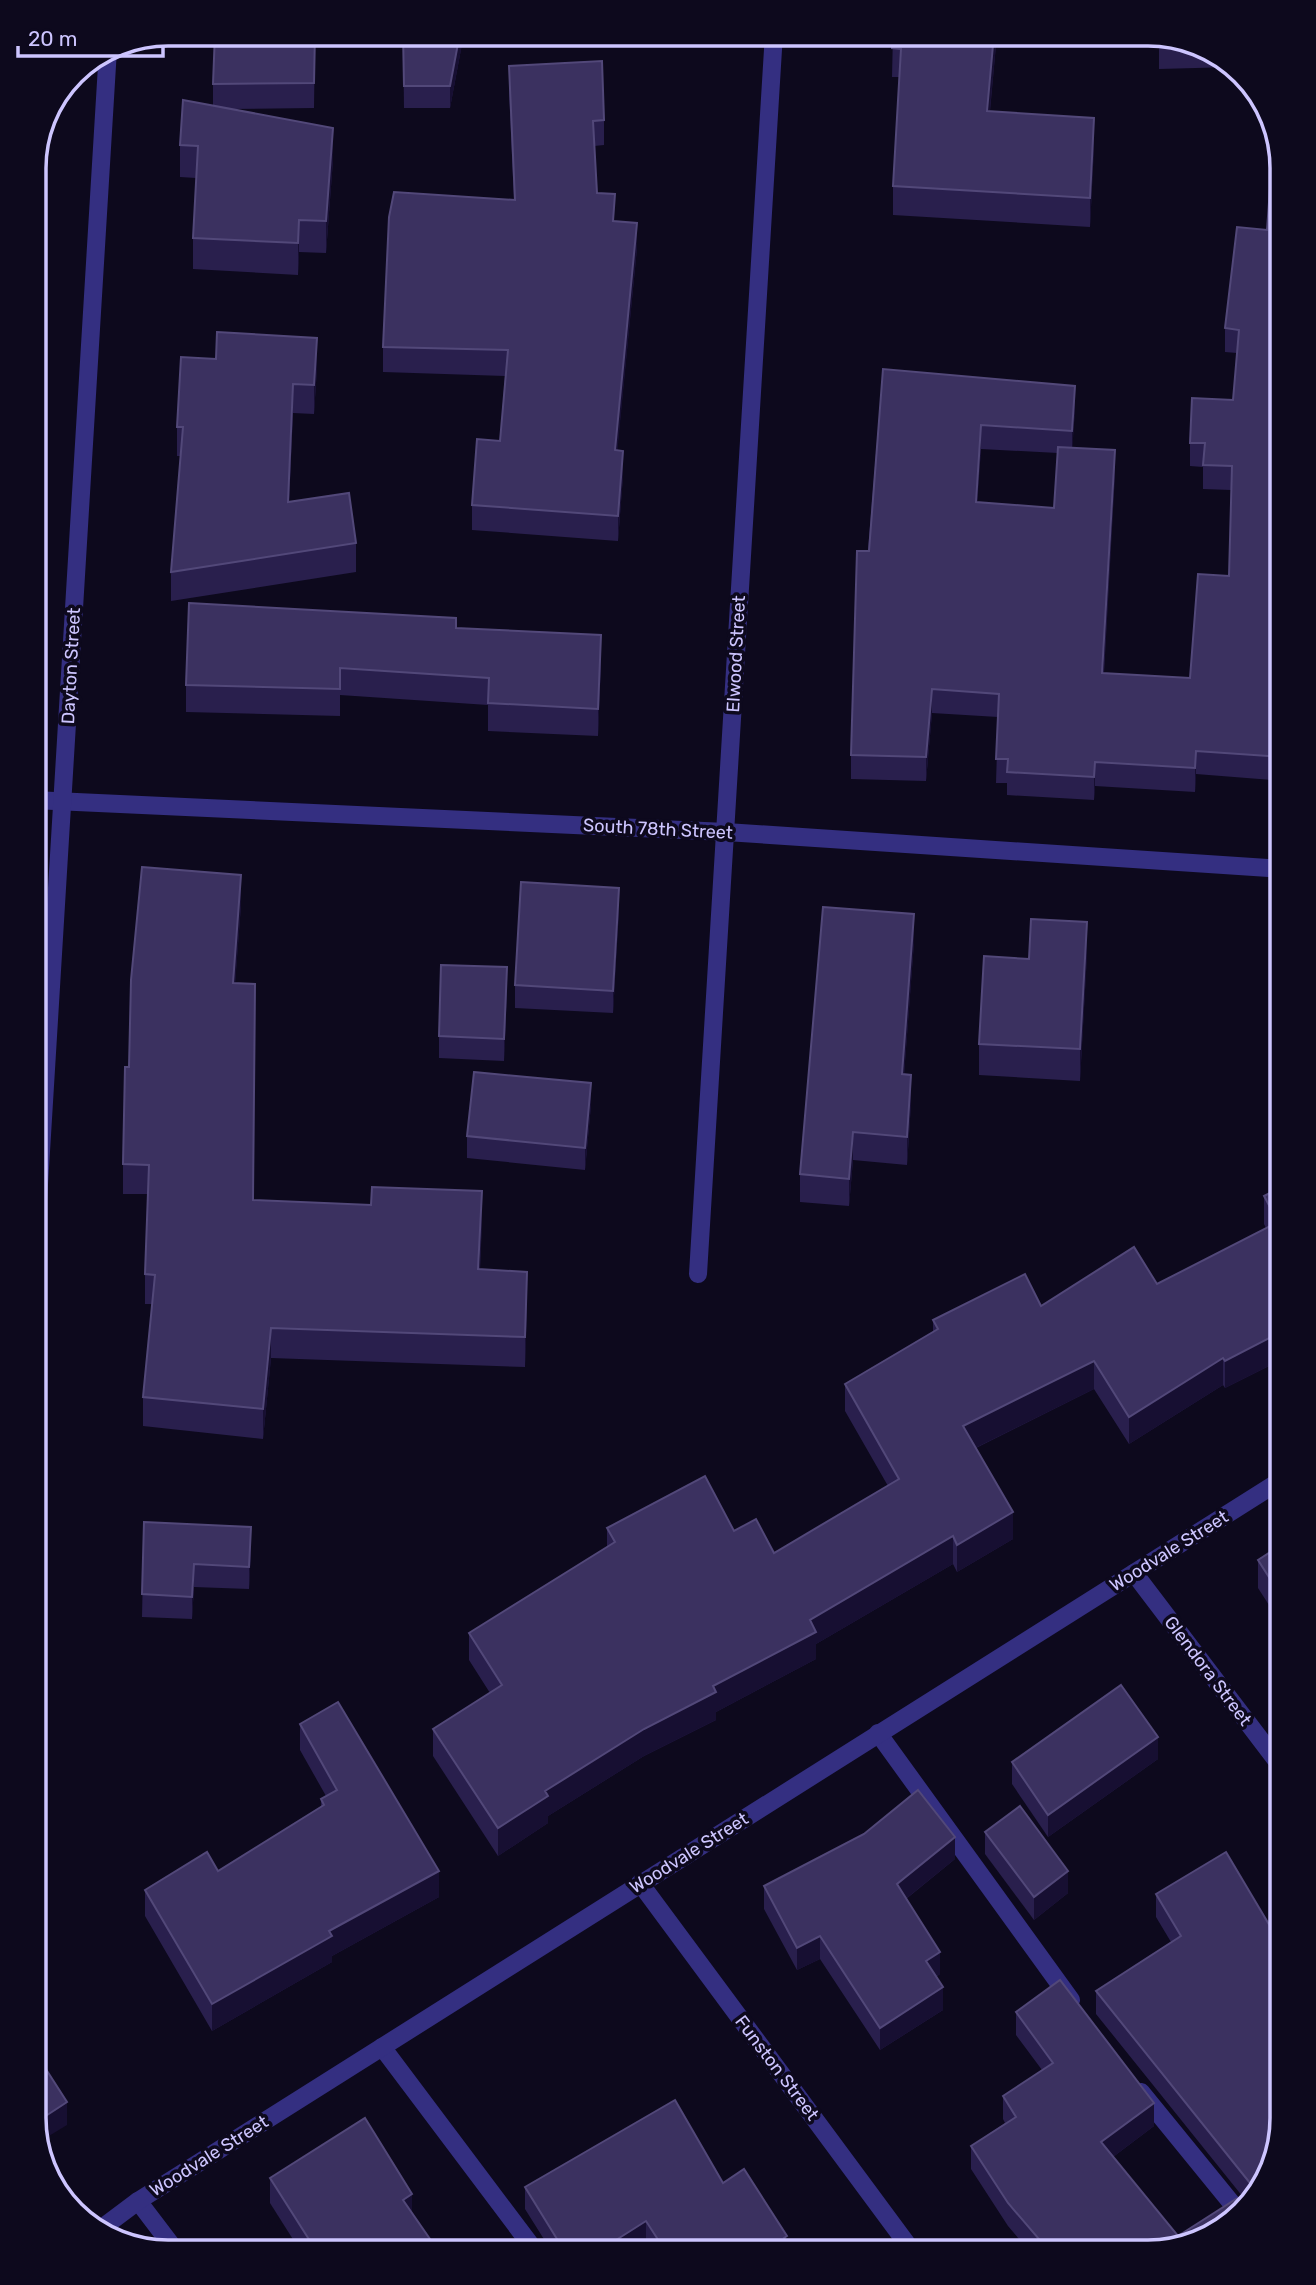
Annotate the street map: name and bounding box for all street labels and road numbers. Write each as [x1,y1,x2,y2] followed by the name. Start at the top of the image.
[722,595,750,713] street label: Elwood Street
[57,607,85,725] street label: Dayton Street
[583,814,733,844] street label: South 78th Street
[1106,1506,1232,1596] street label: Woodvale Street
[1160,1612,1256,1730] street label: Glendora Street
[626,1808,752,1898] street label: Woodvale Street
[730,2011,824,2125] street label: Funston Street
[146,2111,272,2201] street label: Woodvale Street

